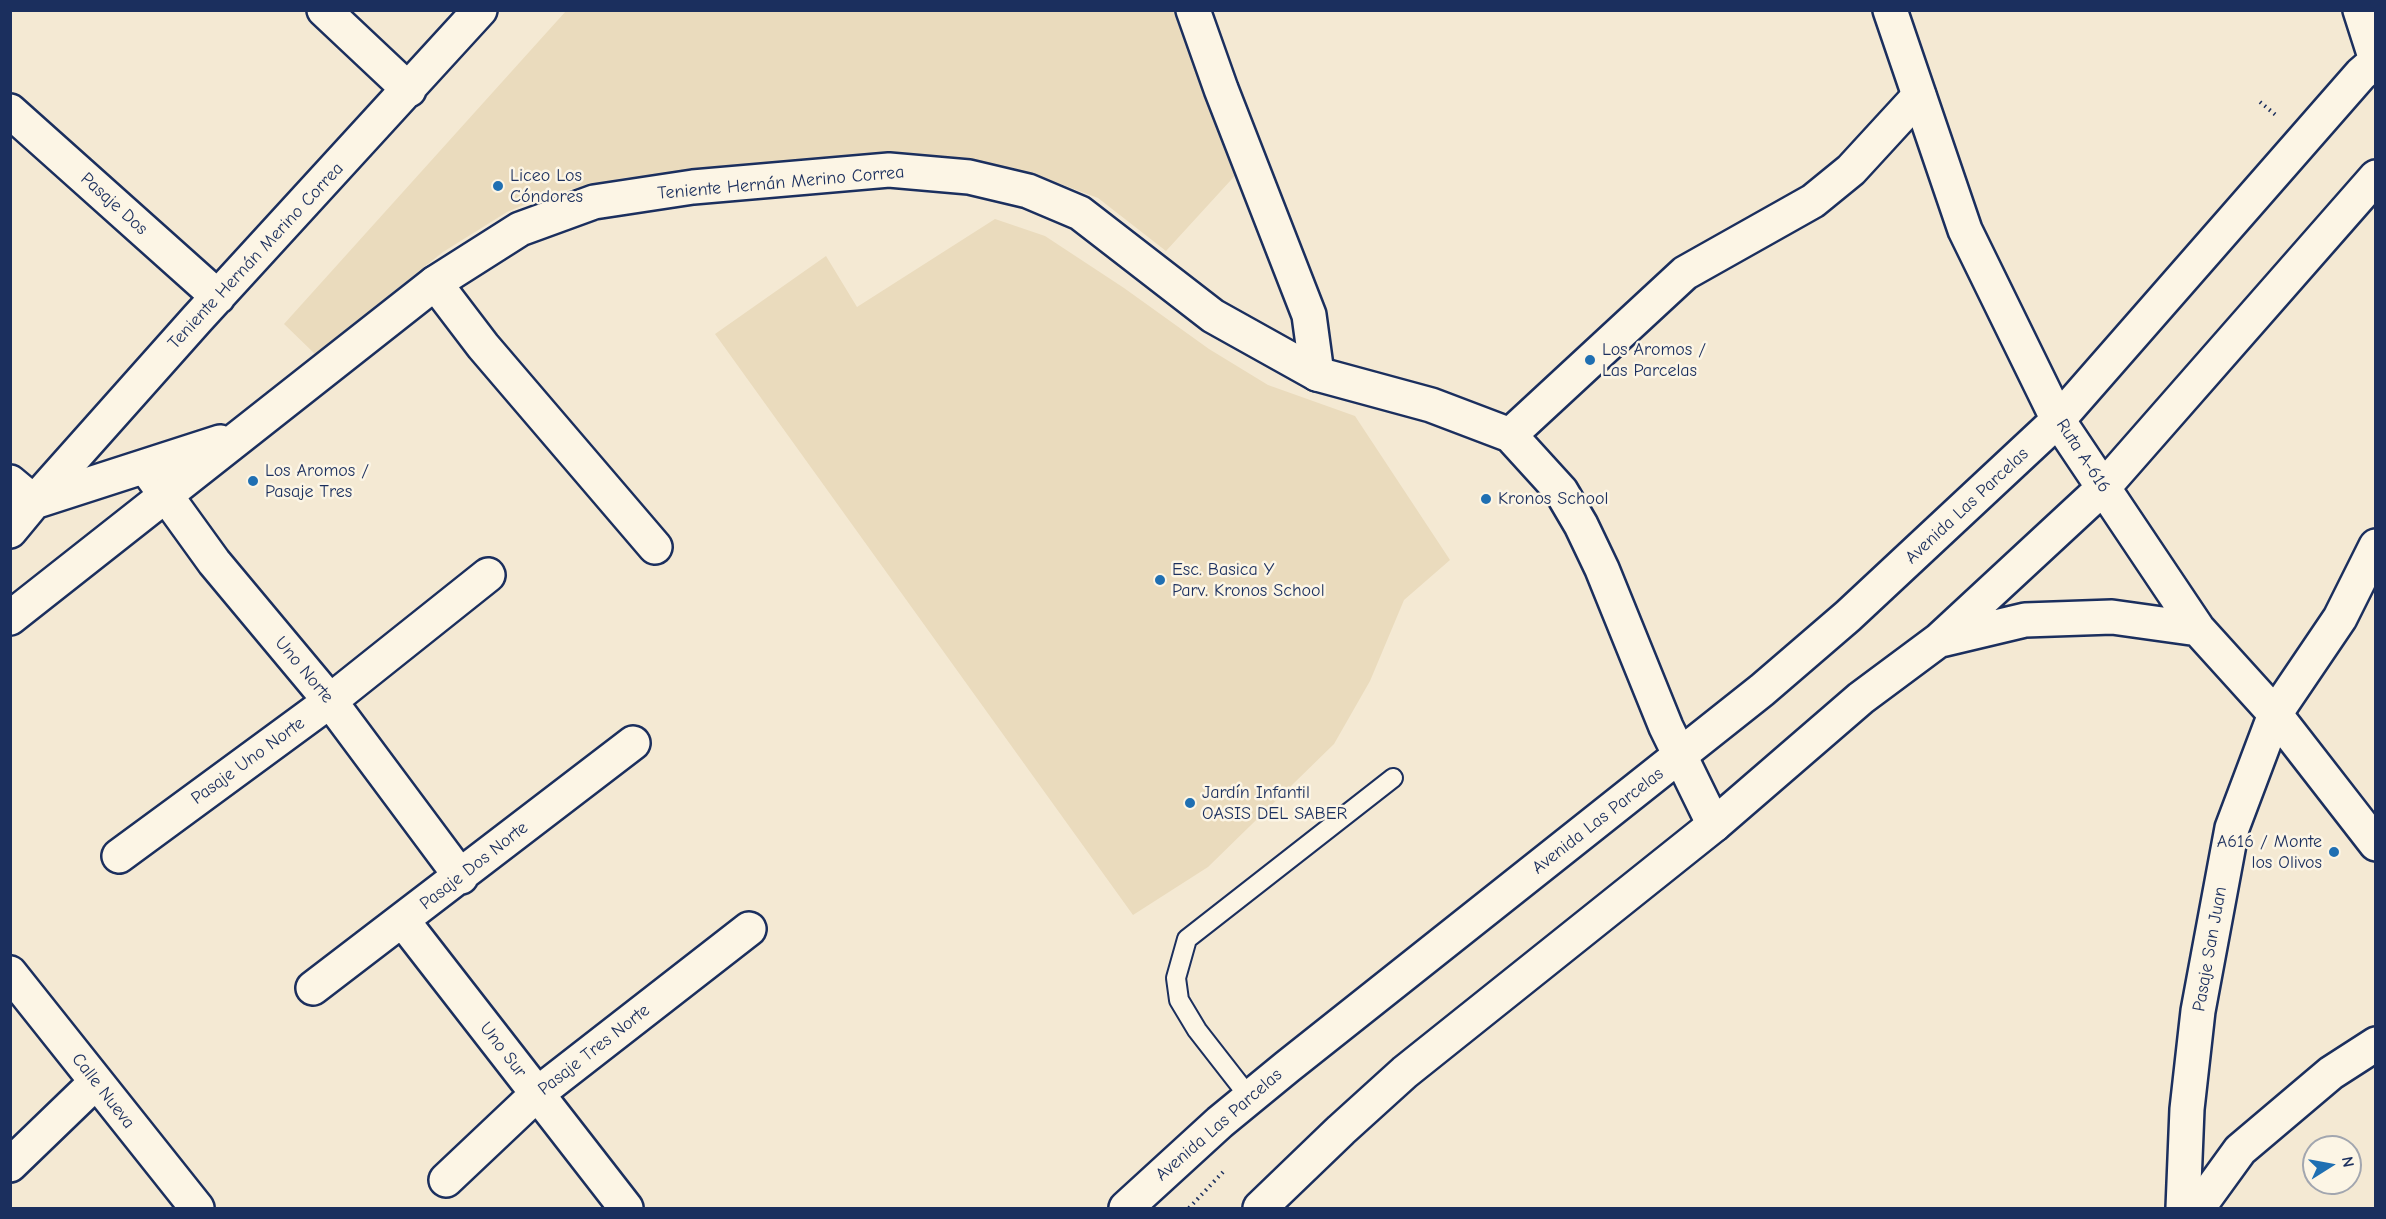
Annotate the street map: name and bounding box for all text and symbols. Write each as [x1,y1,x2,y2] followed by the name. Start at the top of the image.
[164,158,348,354] street label: Teniente Hernán Merino Correa
[657,161,905,205] street label: Teniente Hernán Merino Correa
[510,165,583,207] place label: Liceo Los Cóndores
[76,168,152,240] street label: Pasaje Dos
[491,179,505,193] marker: Liceo Los Cóndores
[1602,339,1706,382] place label: Los Aromos / Las Parcelas
[1583,353,1597,367] marker: Los Aromos / Las Parcelas
[2051,415,2115,497] street label: Ruta A-616
[1901,443,2033,569] street label: Avenida Las Parcelas
[265,460,369,502] place label: Los Aromos / Pasaje Tres
[246,474,260,488] marker: Los Aromos / Pasaje Tres
[1498,488,1609,510] place label: Kronos School
[1479,492,1493,506] marker: Kronos School
[1172,559,1325,602] place label: Esc. Basica Y Parv. Kronos School
[1153,573,1167,587] marker: Esc. Basica Y Parv. Kronos School
[270,632,338,708] street label: Uno Norte
[187,713,309,809] street label: Pasaje Uno Norte
[1528,763,1668,879] street label: Avenida Las Parcelas
[1202,782,1347,824] place label: Jardín Infantil OASIS DEL SABER
[1183,796,1197,810] marker: Jardín Infantil OASIS DEL SABER
[416,817,532,915] street label: Pasaje Dos Norte
[2217,831,2322,874] place label: A616 / Monte los Olivos
[2327,845,2341,859] marker: A616 / Monte los Olivos
[2188,885,2232,1013] street label: Pasaje San Juan
[534,1000,654,1100] street label: Pasaje Tres Norte
[475,1018,531,1082] street label: Uno Sur
[67,1049,139,1133] street label: Calle Nueva
[1151,1064,1287,1186] street label: Avenida Las Parcelas
[2302,1135,2362,1195] north arrow
[2338,1155,2358,1169] text: N

